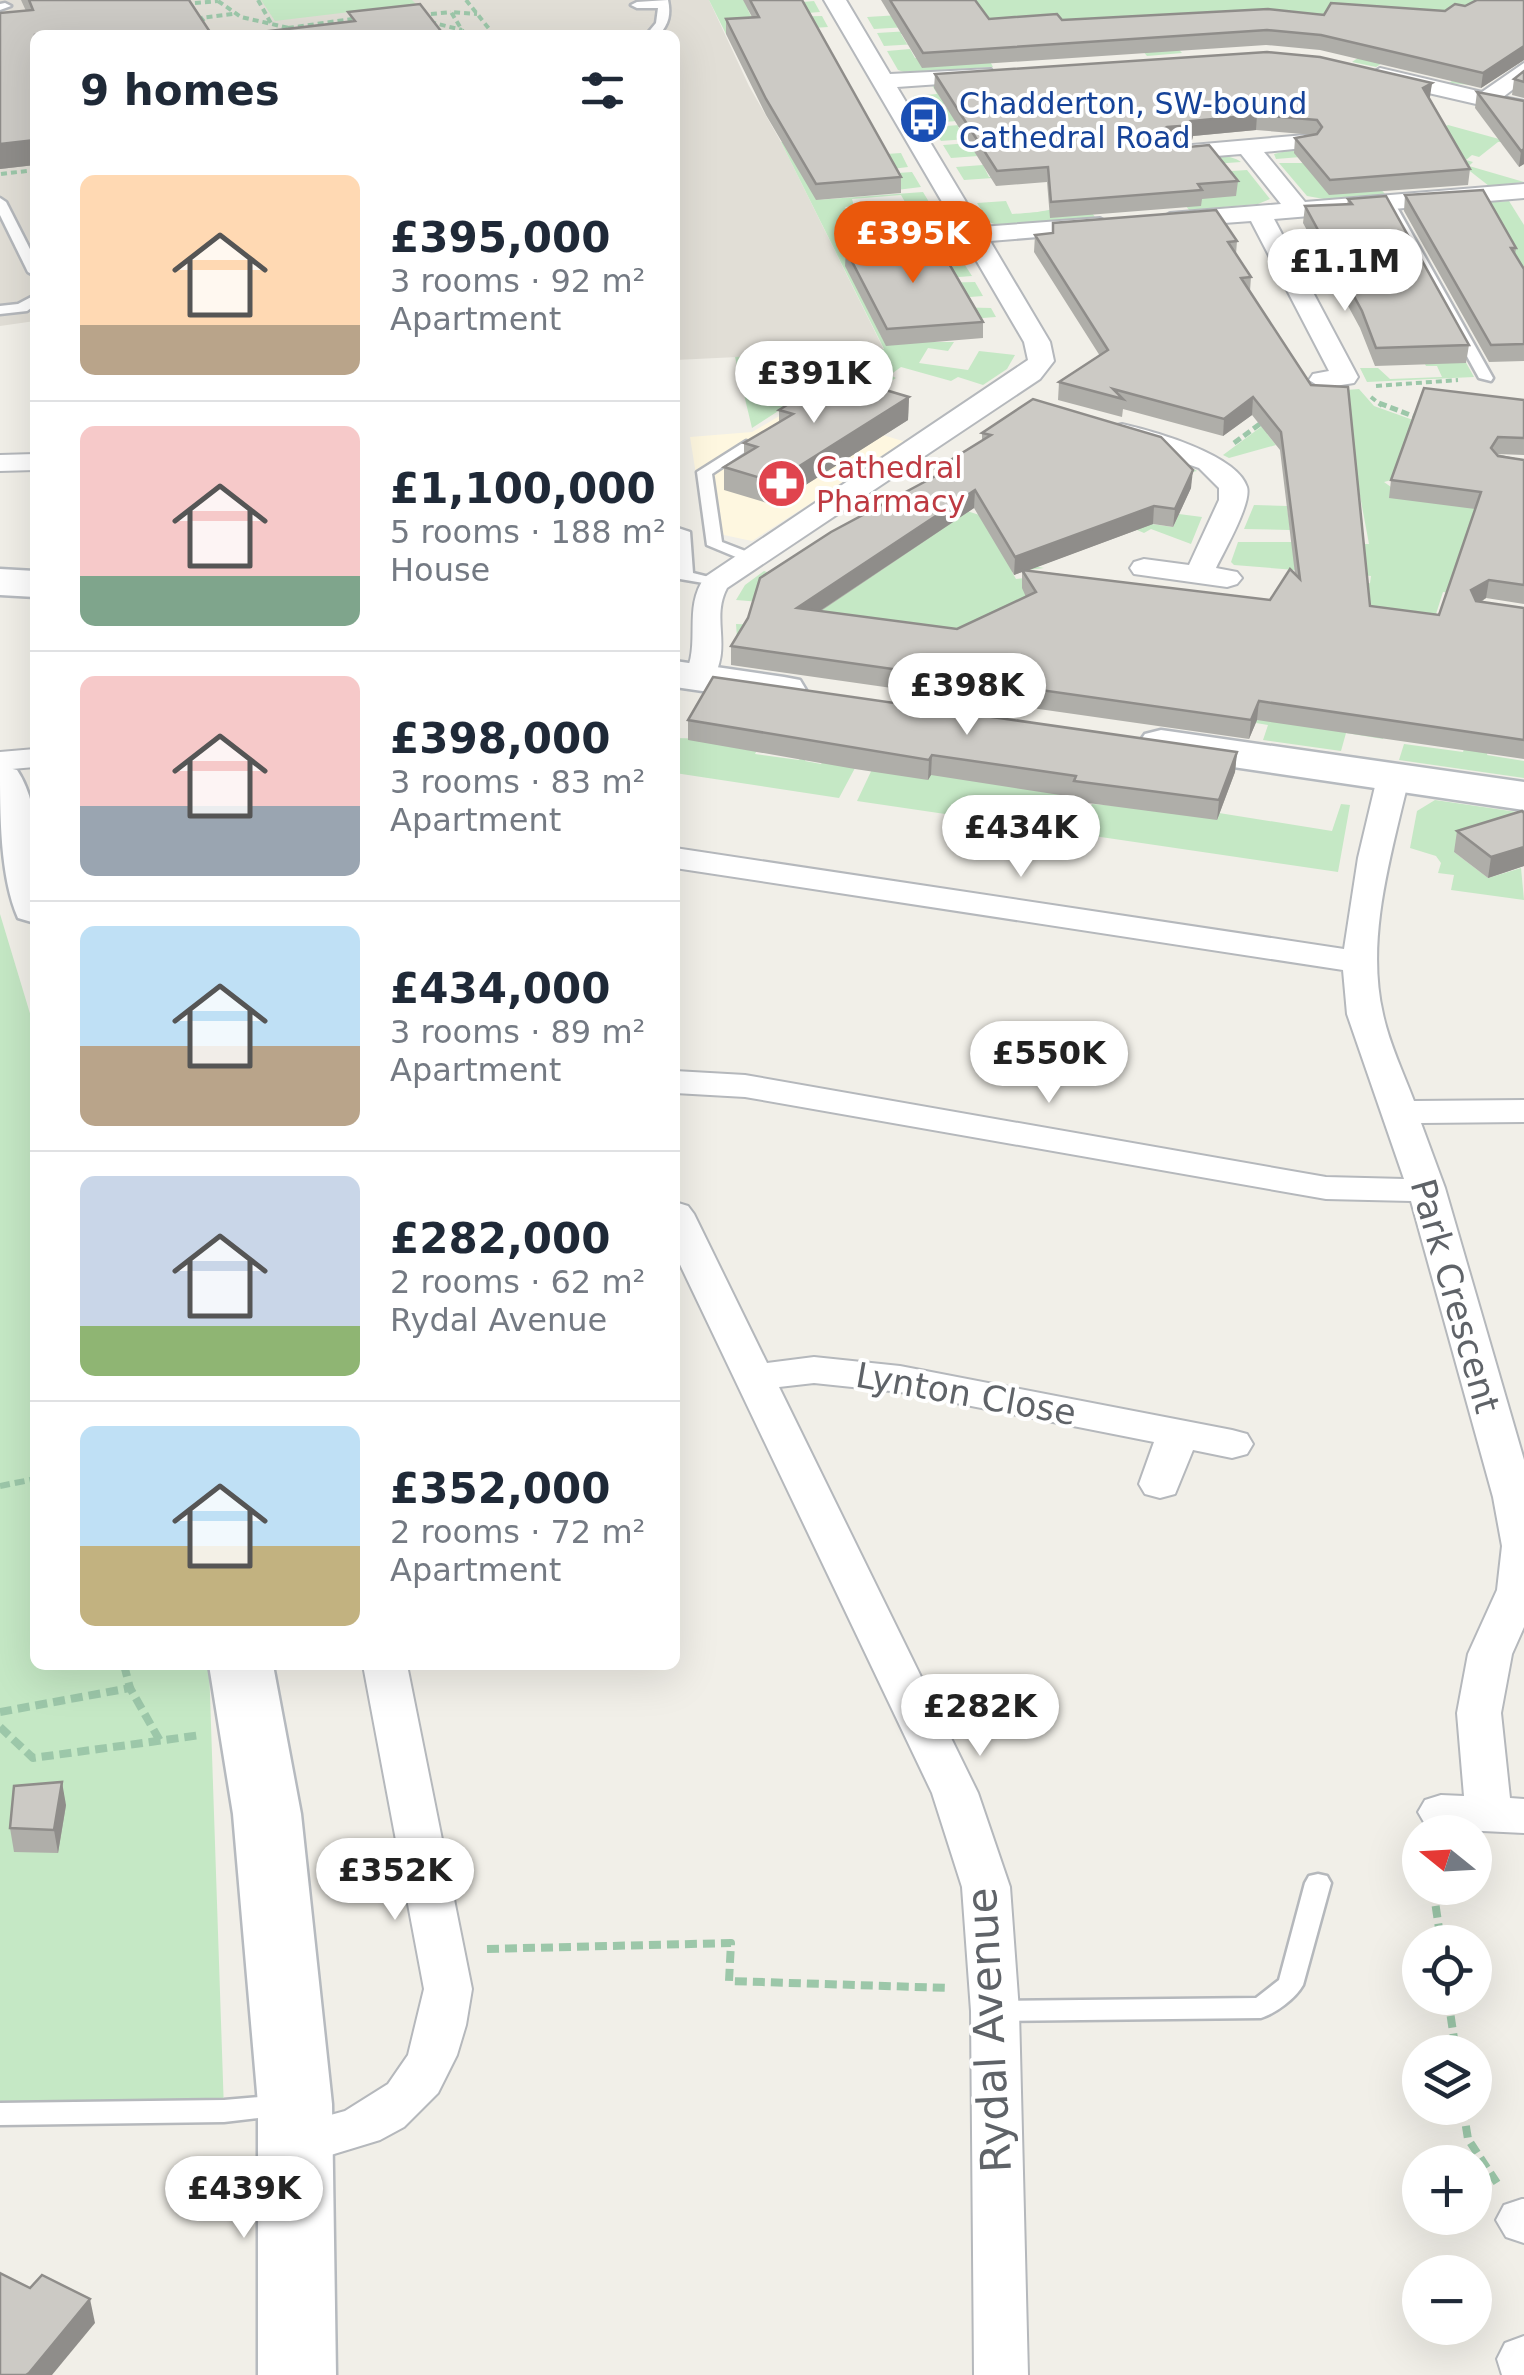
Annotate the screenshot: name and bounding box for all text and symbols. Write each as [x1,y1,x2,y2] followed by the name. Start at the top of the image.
[575,63,630,118] icon: filters
[80,66,280,115] text: 9 homes
[959,86,1307,155] place label: Chadderton, SW-bound Cathedral Road
[898,94,950,146] bus stop icon: Chadderton, SW-bound Cathedral Road
[843,201,983,286] pin: £395K
[390,213,611,262] text: £395,000
[856,214,970,252] text: £395K
[160,215,280,335] icon: home
[1275,229,1415,314] pin: £1.1M
[1290,242,1400,280] text: £1.1M
[390,262,645,300] text: 3 rooms · 92 m²
[390,300,561,338] text: Apartment
[744,341,884,426] pin: £391K
[757,354,871,392] text: £391K
[816,450,965,519] place label: Cathedral Pharmacy
[755,458,807,510] pharmacy icon: Cathedral Pharmacy
[390,464,656,513] text: £1,100,000
[160,466,280,586] icon: home
[390,513,666,551] text: 5 rooms · 188 m²
[390,551,490,589] text: House
[897,653,1037,738] pin: £398K
[910,666,1024,704] text: £398K
[390,714,611,763] text: £398,000
[160,716,280,836] icon: home
[390,763,645,801] text: 3 rooms · 83 m²
[951,795,1091,880] pin: £434K
[390,801,561,839] text: Apartment
[964,808,1078,846] text: £434K
[390,964,611,1013] text: £434,000
[160,966,280,1086] icon: home
[390,1013,645,1051] text: 3 rooms · 89 m²
[979,1021,1119,1106] pin: £550K
[992,1034,1106,1072] text: £550K
[390,1051,561,1089] text: Apartment
[1403,1175,1507,1417] street label: Park Crescent
[390,1214,611,1263] text: £282,000
[160,1216,280,1336] icon: home
[390,1263,645,1301] text: 2 rooms · 62 m²
[390,1301,607,1339] text: Rydal Avenue
[853,1355,1079,1433] street label: Lynton Close
[390,1464,611,1513] text: £352,000
[160,1466,280,1586] icon: home
[390,1513,645,1551] text: 2 rooms · 72 m²
[390,1551,561,1589] text: Apartment
[910,1674,1050,1759] pin: £282K
[923,1687,1037,1725] text: £282K
[1402,1815,1492,1905] north arrow
[1402,1815,1492,2345] map controls
[325,1838,465,1923] pin: £352K
[338,1851,452,1889] text: £352K
[957,1886,1021,2174] street label: Rydal Avenue
[1402,1925,1492,2015] button: locate
[1402,2035,1492,2125] button: layers
[1402,2145,1492,2235] button: +
[174,2156,314,2241] pin: £439K
[187,2169,301,2207] text: £439K
[1402,2255,1492,2345] button: −

